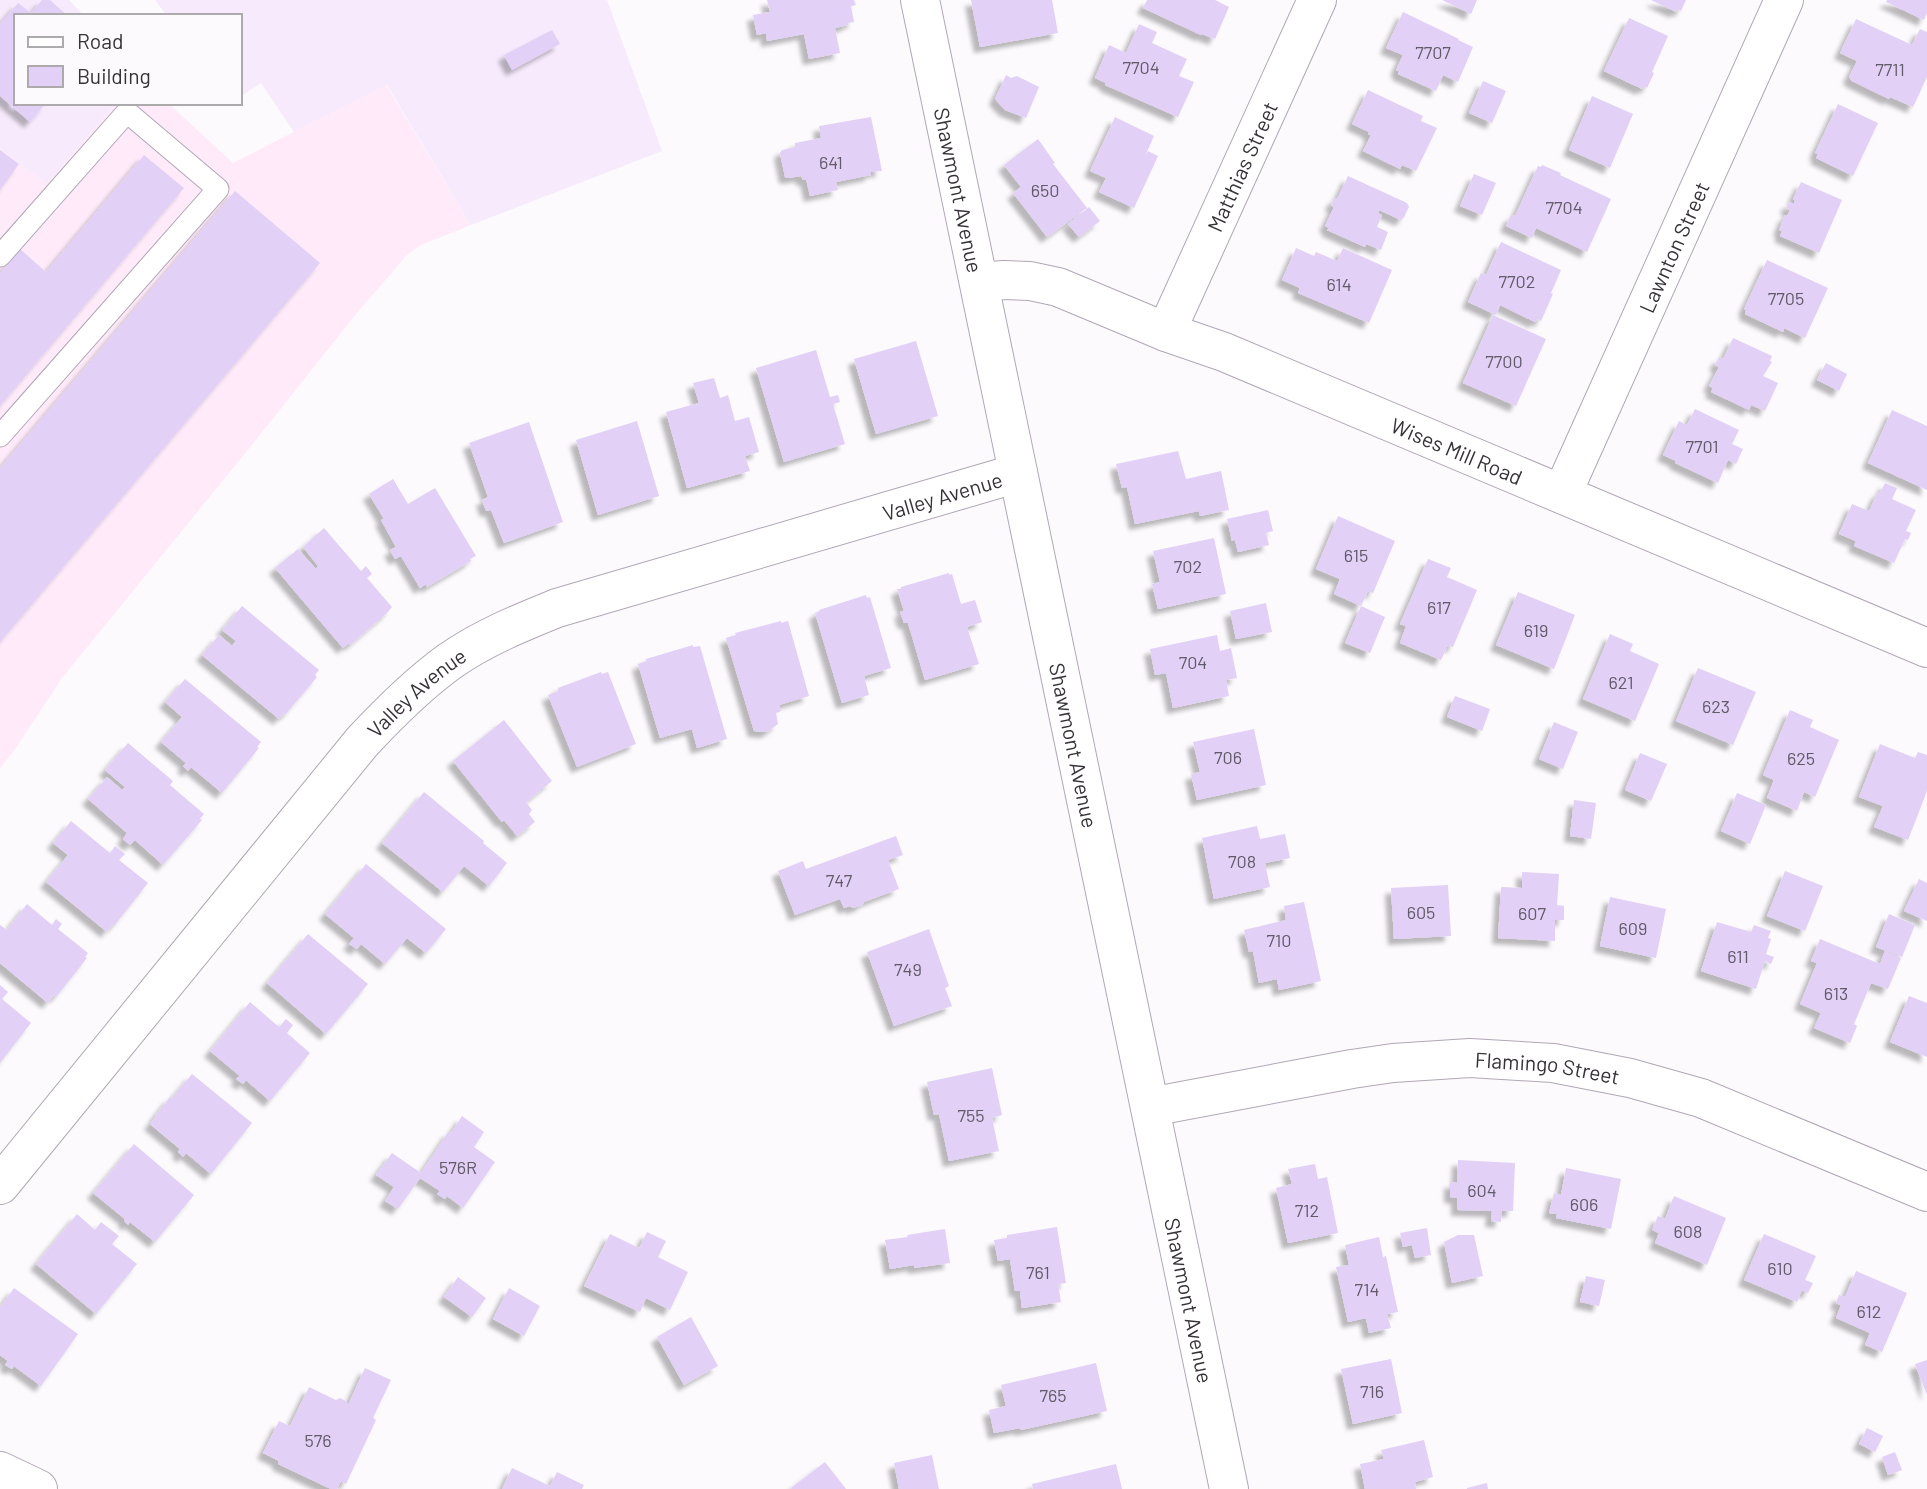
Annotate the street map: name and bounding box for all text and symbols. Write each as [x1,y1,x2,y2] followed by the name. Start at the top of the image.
[14,14,242,105] legend
[77,28,123,53] text: Road
[1415,41,1451,63] house number: 7707
[1122,56,1160,78] house number: 7704
[1875,58,1905,80] house number: 7711
[77,63,151,88] text: Building
[1201,97,1282,235] street label: Matthias Street
[930,105,989,275] street label: Shawmont Avenue
[819,151,843,173] house number: 641
[1633,178,1713,316] street label: Lawnton Street
[1031,179,1059,201] house number: 650
[1545,196,1583,218] house number: 7704
[1499,270,1535,292] house number: 7702
[1326,273,1352,295] house number: 614
[1768,287,1804,309] house number: 7705
[1485,350,1523,372] house number: 7700
[1388,411,1526,489] street label: Wises Mill Road
[1686,435,1719,457] house number: 7701
[880,466,1005,525] street label: Valley Avenue
[1344,544,1368,566] house number: 615
[1174,555,1202,577] house number: 702
[1427,596,1451,618] house number: 617
[1524,619,1548,641] house number: 619
[361,642,470,742] street label: Valley Avenue
[1179,651,1207,673] house number: 704
[1045,660,1104,830] street label: Shawmont Avenue
[1609,671,1633,693] house number: 621
[1702,695,1730,717] house number: 623
[1214,746,1242,768] house number: 706
[1787,747,1815,769] house number: 625
[1228,850,1256,872] house number: 708
[826,869,853,891] house number: 747
[1407,901,1435,923] house number: 605
[1518,902,1546,924] house number: 607
[1619,917,1647,939] house number: 609
[1266,929,1292,951] house number: 710
[1727,945,1749,967] house number: 611
[894,958,922,980] house number: 749
[1824,982,1848,1004] house number: 613
[1474,1046,1622,1088] street label: Flamingo Street
[957,1104,985,1126] house number: 755
[439,1156,477,1178] house number: 576R
[1467,1179,1497,1201] house number: 604
[1570,1193,1598,1215] house number: 606
[1295,1199,1319,1221] house number: 712
[1161,1215,1219,1385] street label: Shawmont Avenue
[1674,1220,1702,1242] house number: 608
[1767,1257,1793,1279] house number: 610
[1026,1261,1050,1283] house number: 761
[1355,1278,1379,1300] house number: 714
[1857,1300,1881,1322] house number: 612
[1360,1380,1384,1402] house number: 716
[1039,1384,1067,1406] house number: 765
[304,1429,332,1451] house number: 576

